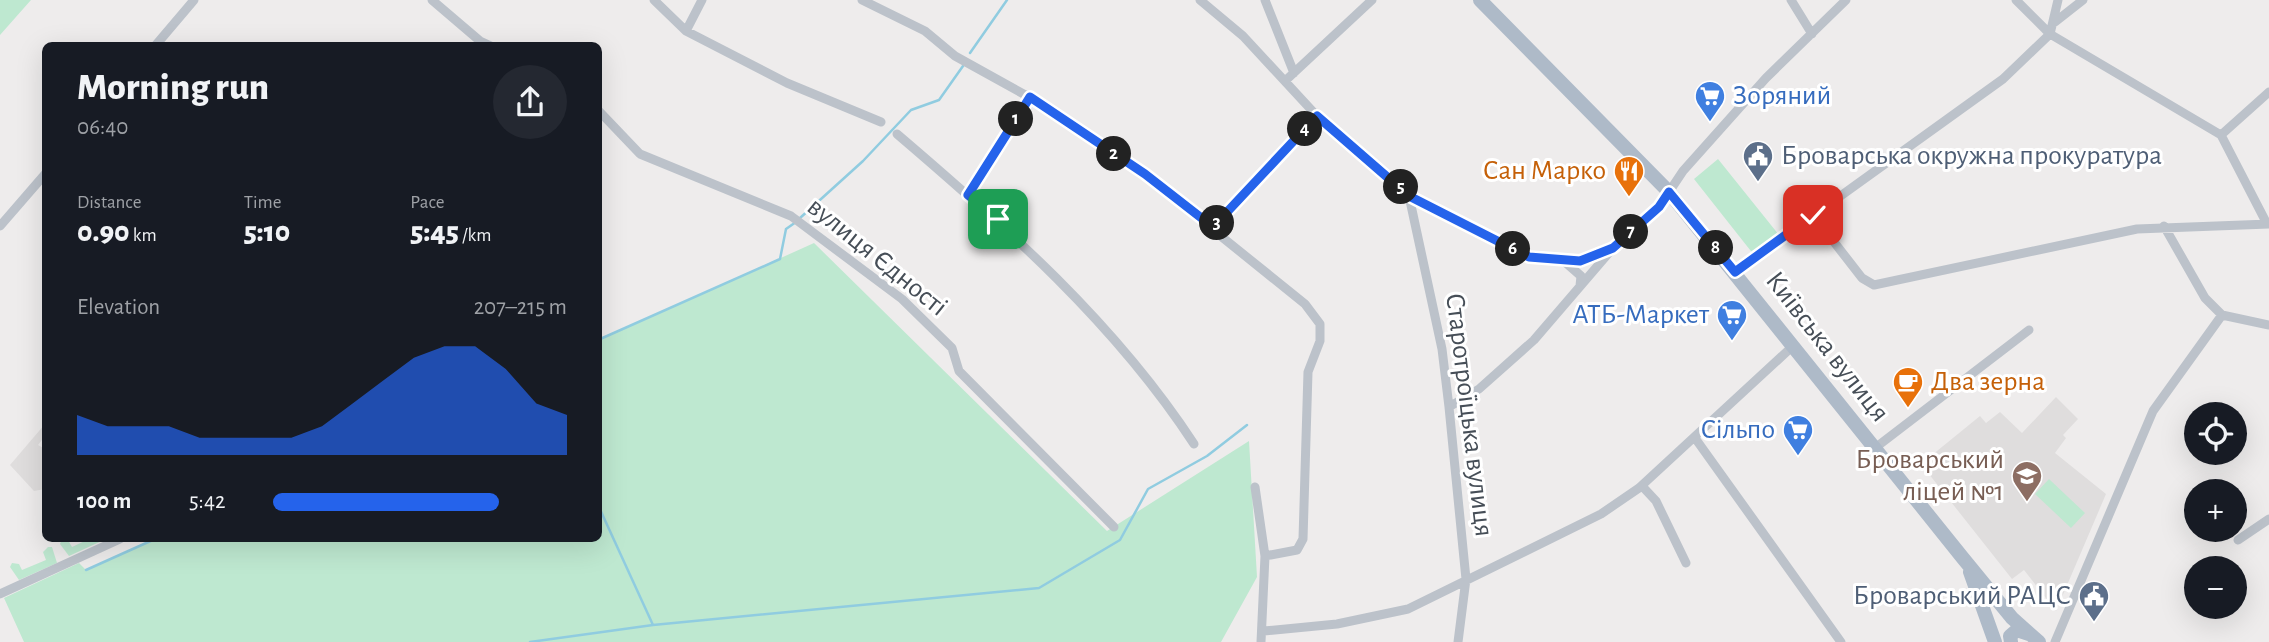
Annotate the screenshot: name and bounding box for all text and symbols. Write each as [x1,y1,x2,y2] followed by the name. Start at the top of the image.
[493,65,567,139] button: share
[77,69,269,107] text: Morning run
[1693,79,1727,123] supermarket icon: Зоряний
[1733,82,1831,110] place label: Зоряний
[998,102,1034,136] pin: 1
[1012,109,1019,128] text: 1
[1288,111,1322,146] pin: 4
[77,116,128,139] text: 06:40
[1300,119,1309,138] text: 4
[1096,136,1132,172] pin: 2
[1741,139,1775,183] public building icon: Броварська окружна прокуратура
[1781,142,2162,170] place label: Броварська окружна прокуратура
[1109,144,1118,163] text: 2
[1612,154,1646,198] restaurant icon: Сан Марко
[1483,157,1606,185] place label: Сан Марко
[1384,170,1418,204] pin: 5
[1396,177,1405,196] text: 5
[1783,185,1843,245] pin
[968,189,1028,249] pin
[802,192,952,322] street label: вулиця Єдності
[77,193,141,212] text: Distance
[244,193,282,212] text: Time
[410,193,445,212] text: Pace
[1794,196,1832,234] icon: check
[979,200,1017,238] icon: arrive
[1200,206,1234,241] pin: 3
[1212,213,1221,232] text: 3
[1614,215,1648,250] pin: 7
[77,217,130,247] text: 0.90
[244,217,290,247] text: 5:10
[410,217,459,247] text: 5:45
[1626,222,1635,241] text: 7
[130,226,157,245] text: km
[459,226,491,245] text: /km
[1698,230,1734,266] pin: 8
[1496,232,1530,266] pin: 6
[1711,238,1720,257] text: 8
[1508,239,1517,258] text: 6
[1760,267,1894,427] street label: Київська вулиця
[1440,291,1498,539] street label: Старотроїцька вулиця
[77,296,160,319] text: Elevation
[474,296,567,319] text: 207–215 m
[1715,298,1749,342] supermarket icon: АТБ-Маркет
[1572,301,1710,329] place label: АТБ-Маркет
[1891,365,1925,409] cafe icon: Два зерна
[1931,368,2045,396] place label: Два зерна
[2184,402,2247,619] map controls
[2184,402,2247,465] button: locate
[1781,413,1815,457] supermarket icon: Сільпо
[1700,416,1775,444] place label: Сільпо
[1856,446,2004,506] place label: Броварський ліцей №1
[2010,459,2044,503] school or university icon: Броварський ліцей №1
[2184,479,2247,542] button: +
[77,490,131,513] text: 100 m
[189,490,225,513] text: 5:42
[2184,556,2247,619] button: −
[2077,579,2111,623] public building icon: Броварський РАЦС
[1853,582,2071,610] place label: Броварський РАЦС

